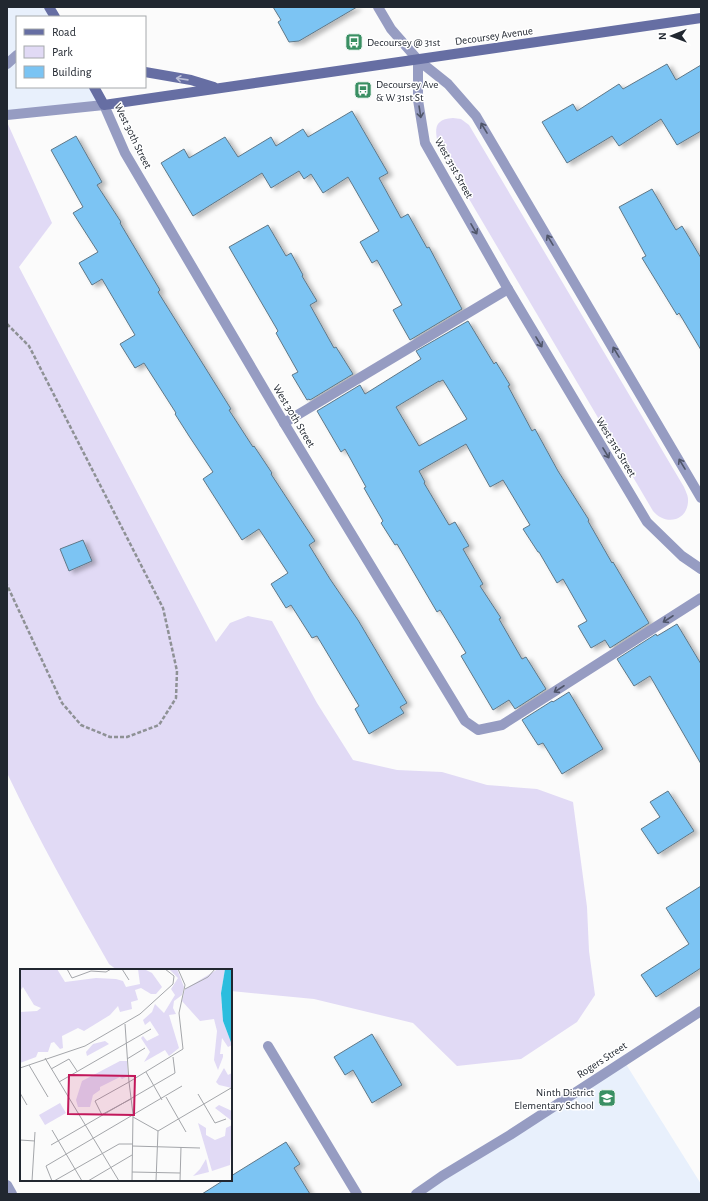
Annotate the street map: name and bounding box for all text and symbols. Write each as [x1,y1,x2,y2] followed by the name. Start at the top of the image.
[16,16,146,88] legend
[652,16,692,56] north arrow
[454,25,534,47] street label: Decoursey Avenue
[52,26,76,38] text: Road
[344,32,364,52] bus stop icon: Decoursey @ 31st
[657,32,668,40] text: N
[367,37,441,48] place label: Decoursey @ 31st
[52,46,73,58] text: Park
[52,66,92,78] text: Building
[176,75,189,83] one-way arrow
[376,79,438,103] place label: Decoursey Ave & W 31st St
[353,80,373,100] bus stop icon: Decoursey Ave & W 31st St
[112,102,154,171] street label: West 30th Street
[416,105,424,118] one-way arrow
[479,122,487,134] one-way arrow
[433,136,475,201] street label: West 31st Street
[471,223,478,235] one-way arrow
[545,234,553,246] one-way arrow
[536,336,544,348] one-way arrow
[611,346,619,358] one-way arrow
[271,383,317,450] street label: West 30th Street
[594,415,638,479] street label: West 31st Street
[602,447,610,458] one-way arrow
[677,458,685,470] one-way arrow
[662,615,674,623] one-way arrow
[553,685,565,693] one-way arrow
[20,969,232,1181] inset map
[575,1040,629,1080] street label: Rogers Street
[514,1087,594,1111] place label: Ninth District Elementary School
[597,1088,617,1108] school or university icon: Ninth District Elementary School

